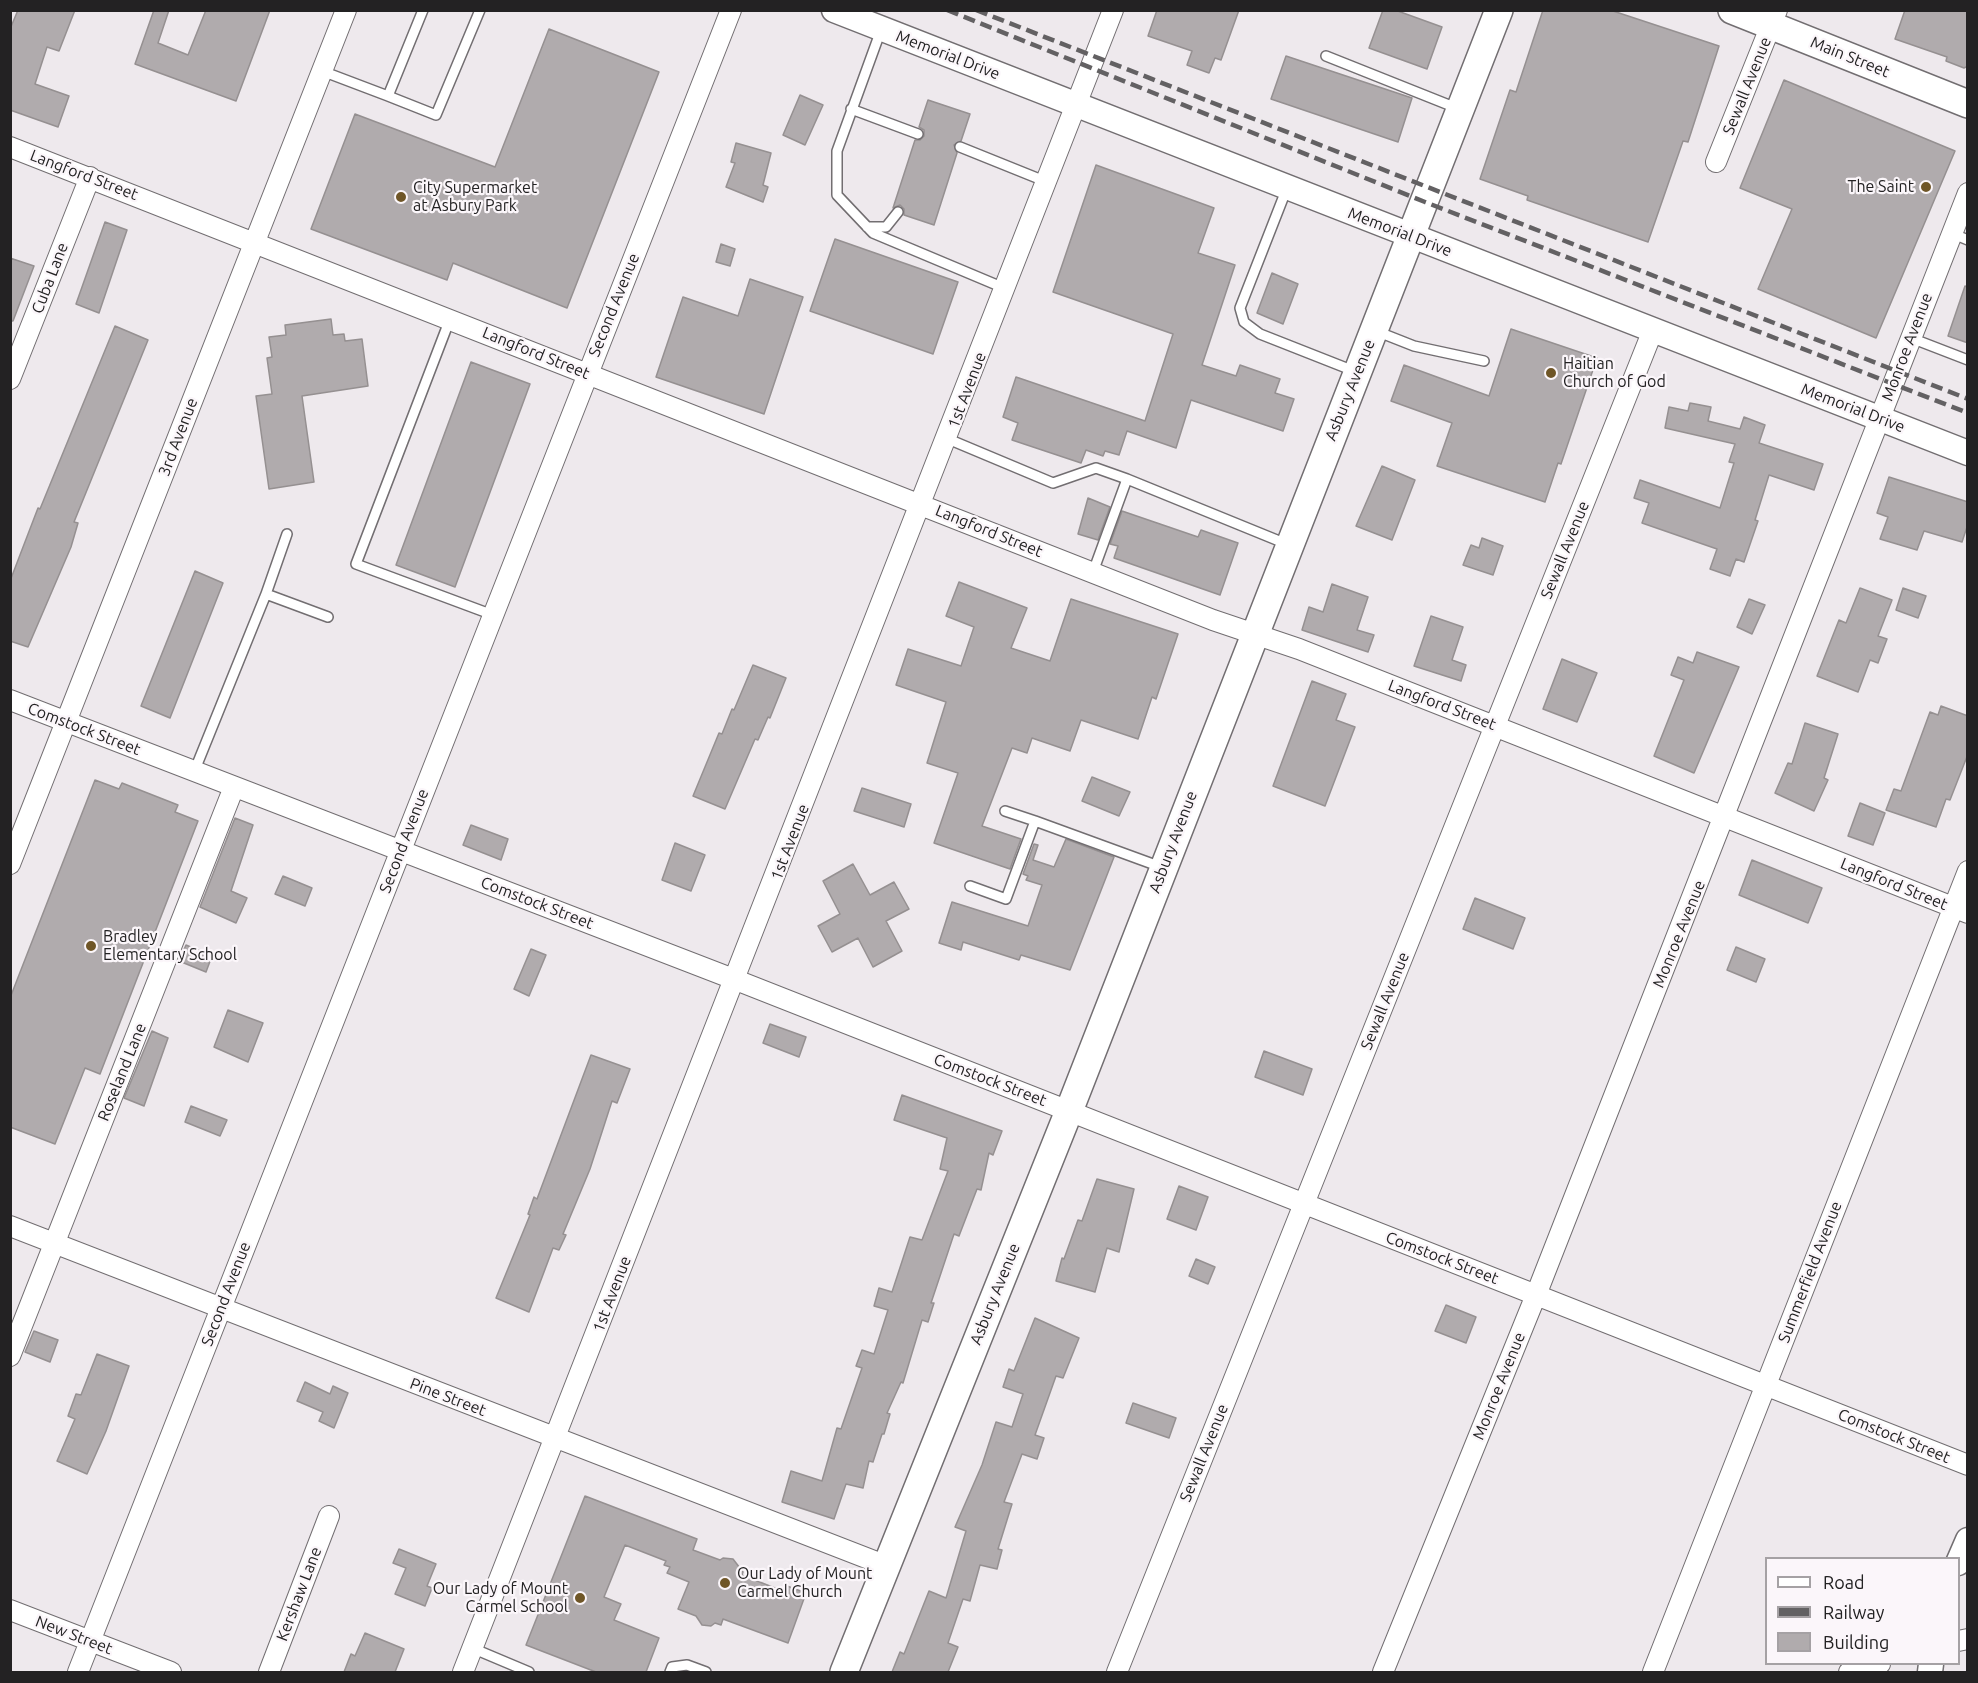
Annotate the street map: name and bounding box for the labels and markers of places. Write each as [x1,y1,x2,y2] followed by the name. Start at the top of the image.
[1848,177,1914,197] place label: The Saint
[413,178,537,216] place label: City Supermarket at Asbury Park
[1919,180,1933,194] marker: The Saint
[394,190,408,204] marker: City Supermarket at Asbury Park
[1563,354,1666,392] place label: Haitian Church of God
[1544,366,1558,380] marker: Haitian Church of God
[103,927,237,965] place label: Bradley Elementary School
[84,939,98,953] marker: Bradley Elementary School
[737,1564,872,1602] place label: Our Lady of Mount Carmel Church
[718,1576,732,1590] marker: Our Lady of Mount Carmel Church
[433,1579,568,1617] place label: Our Lady of Mount Carmel School
[573,1591,587,1605] marker: Our Lady of Mount Carmel School

